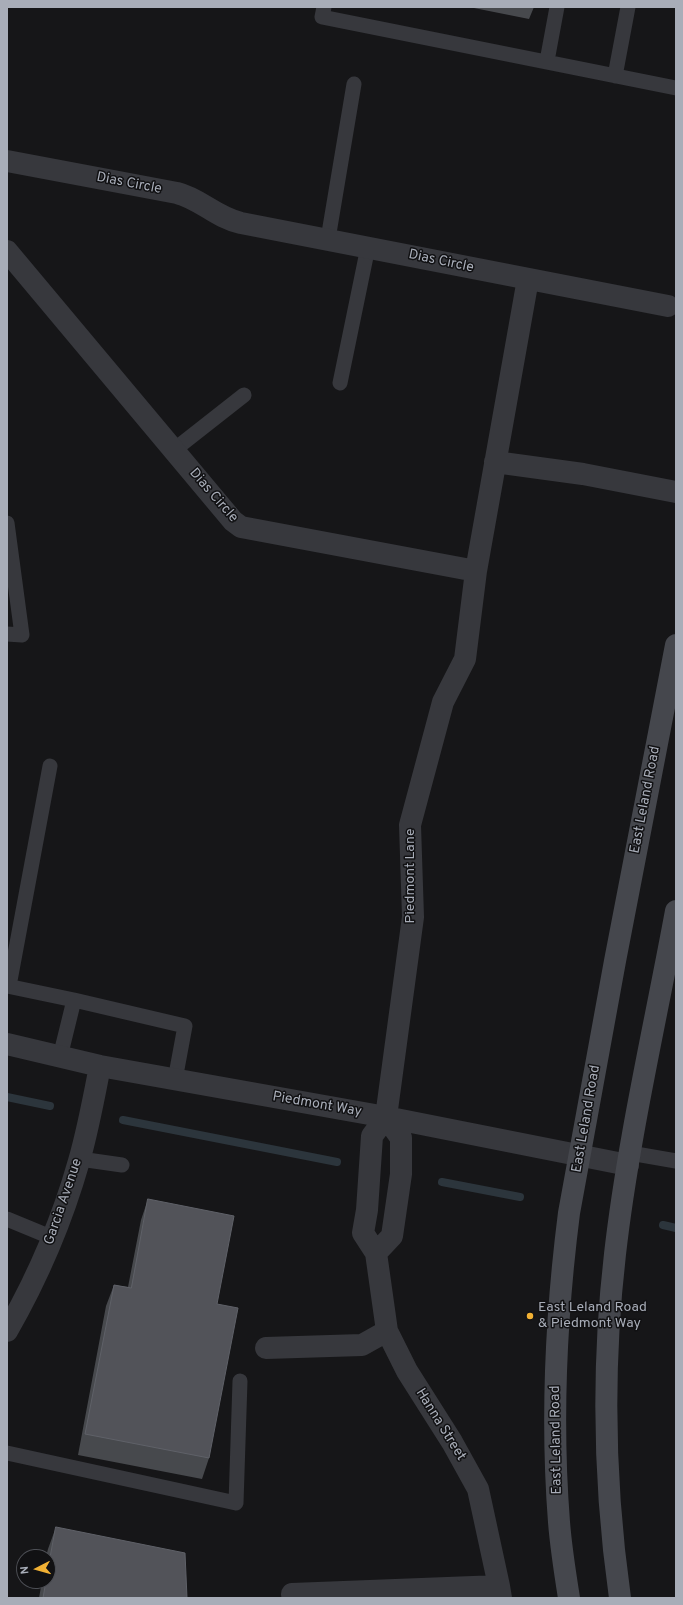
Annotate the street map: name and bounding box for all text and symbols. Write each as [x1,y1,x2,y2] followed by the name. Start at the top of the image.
[95,169,163,199] street label: Dias Circle
[407,247,475,277] street label: Dias Circle
[185,465,241,527] street label: Dias Circle
[627,745,665,855] street label: East Leland Road
[403,828,419,924] street label: Piedmont Lane
[569,1064,605,1174] street label: East Leland Road
[271,1089,363,1121] street label: Piedmont Way
[41,1157,87,1247] street label: Garcia Avenue
[538,1300,647,1332] place label: East Leland Road & Piedmont Way
[525,1311,535,1321] marker: East Leland Road & Piedmont Way
[548,1385,566,1495] street label: East Leland Road
[411,1386,469,1464] street label: Hanna Street
[16,1549,56,1589] north arrow
[18,1565,32,1575] text: N

